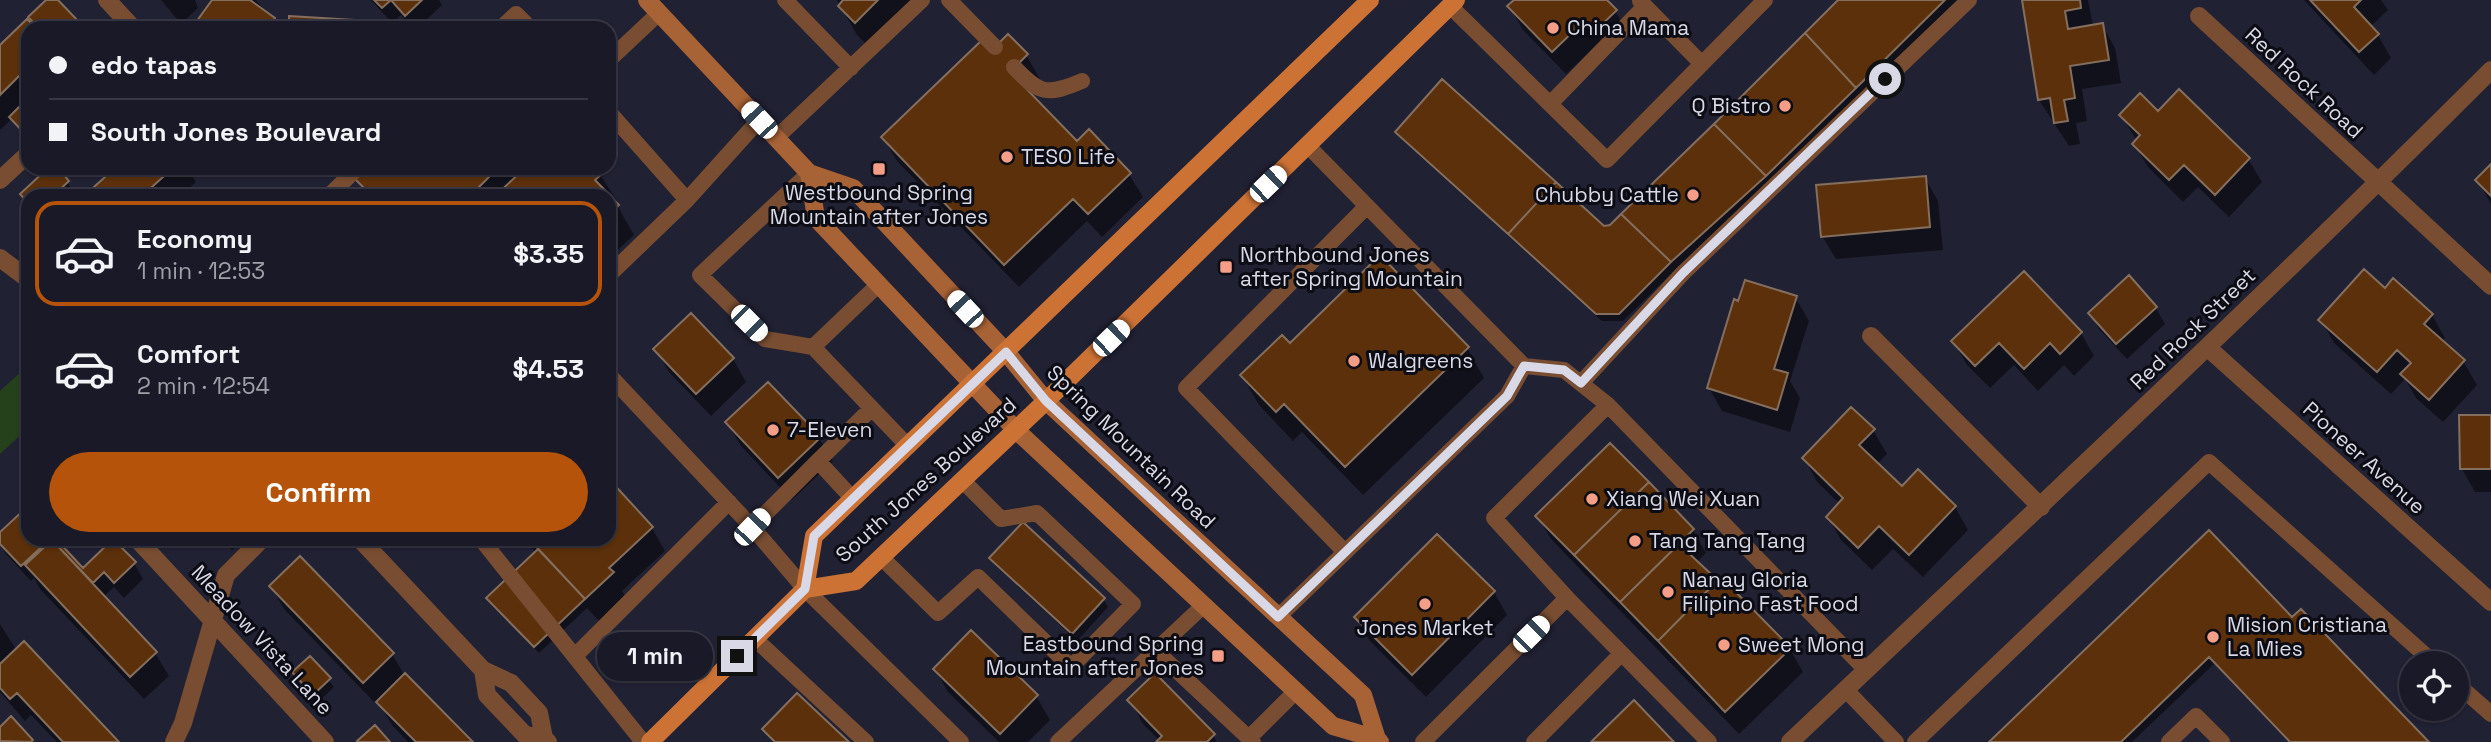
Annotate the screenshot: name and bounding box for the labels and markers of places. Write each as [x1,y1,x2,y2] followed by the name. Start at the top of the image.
[1567,14,1689,41] place label: China Mama
[1545,20,1561,36] marker: China Mama
[1692,92,1771,119] place label: Q Bistro
[1777,98,1793,114] marker: Q Bistro
[1021,143,1115,170] place label: TESO Life
[999,149,1015,165] marker: TESO Life
[871,161,887,177] marker: Westbound Spring Mountain after Jones
[770,179,988,230] place label: Westbound Spring Mountain after Jones
[1535,181,1679,208] place label: Chubby Cattle
[1685,187,1701,203] marker: Chubby Cattle
[1240,241,1463,292] place label: Northbound Jones after Spring Mountain
[1218,259,1234,275] marker: Northbound Jones after Spring Mountain
[1368,347,1473,374] place label: Walgreens
[1346,353,1362,369] marker: Walgreens
[787,416,872,443] place label: 7-Eleven
[765,422,781,438] marker: 7-Eleven
[1606,485,1760,512] place label: Xiang Wei Xuan
[1584,491,1600,507] marker: Xiang Wei Xuan
[1649,527,1806,554] place label: Tang Tang Tang
[1627,533,1643,549] marker: Tang Tang Tang
[1682,566,1858,617] place label: Nanay Gloria Filipino Fast Food
[1660,584,1676,600] marker: Nanay Gloria Filipino Fast Food
[1417,596,1433,612] marker: Jones Market
[2227,611,2387,662] place label: Mision Cristiana La Mies
[1356,614,1494,641] place label: Jones Market
[2205,629,2221,645] marker: Mision Cristiana La Mies
[986,630,1204,681] place label: Eastbound Spring Mountain after Jones
[1738,631,1865,658] place label: Sweet Mong
[1716,637,1732,653] marker: Sweet Mong
[1210,648,1226,664] marker: Eastbound Spring Mountain after Jones

